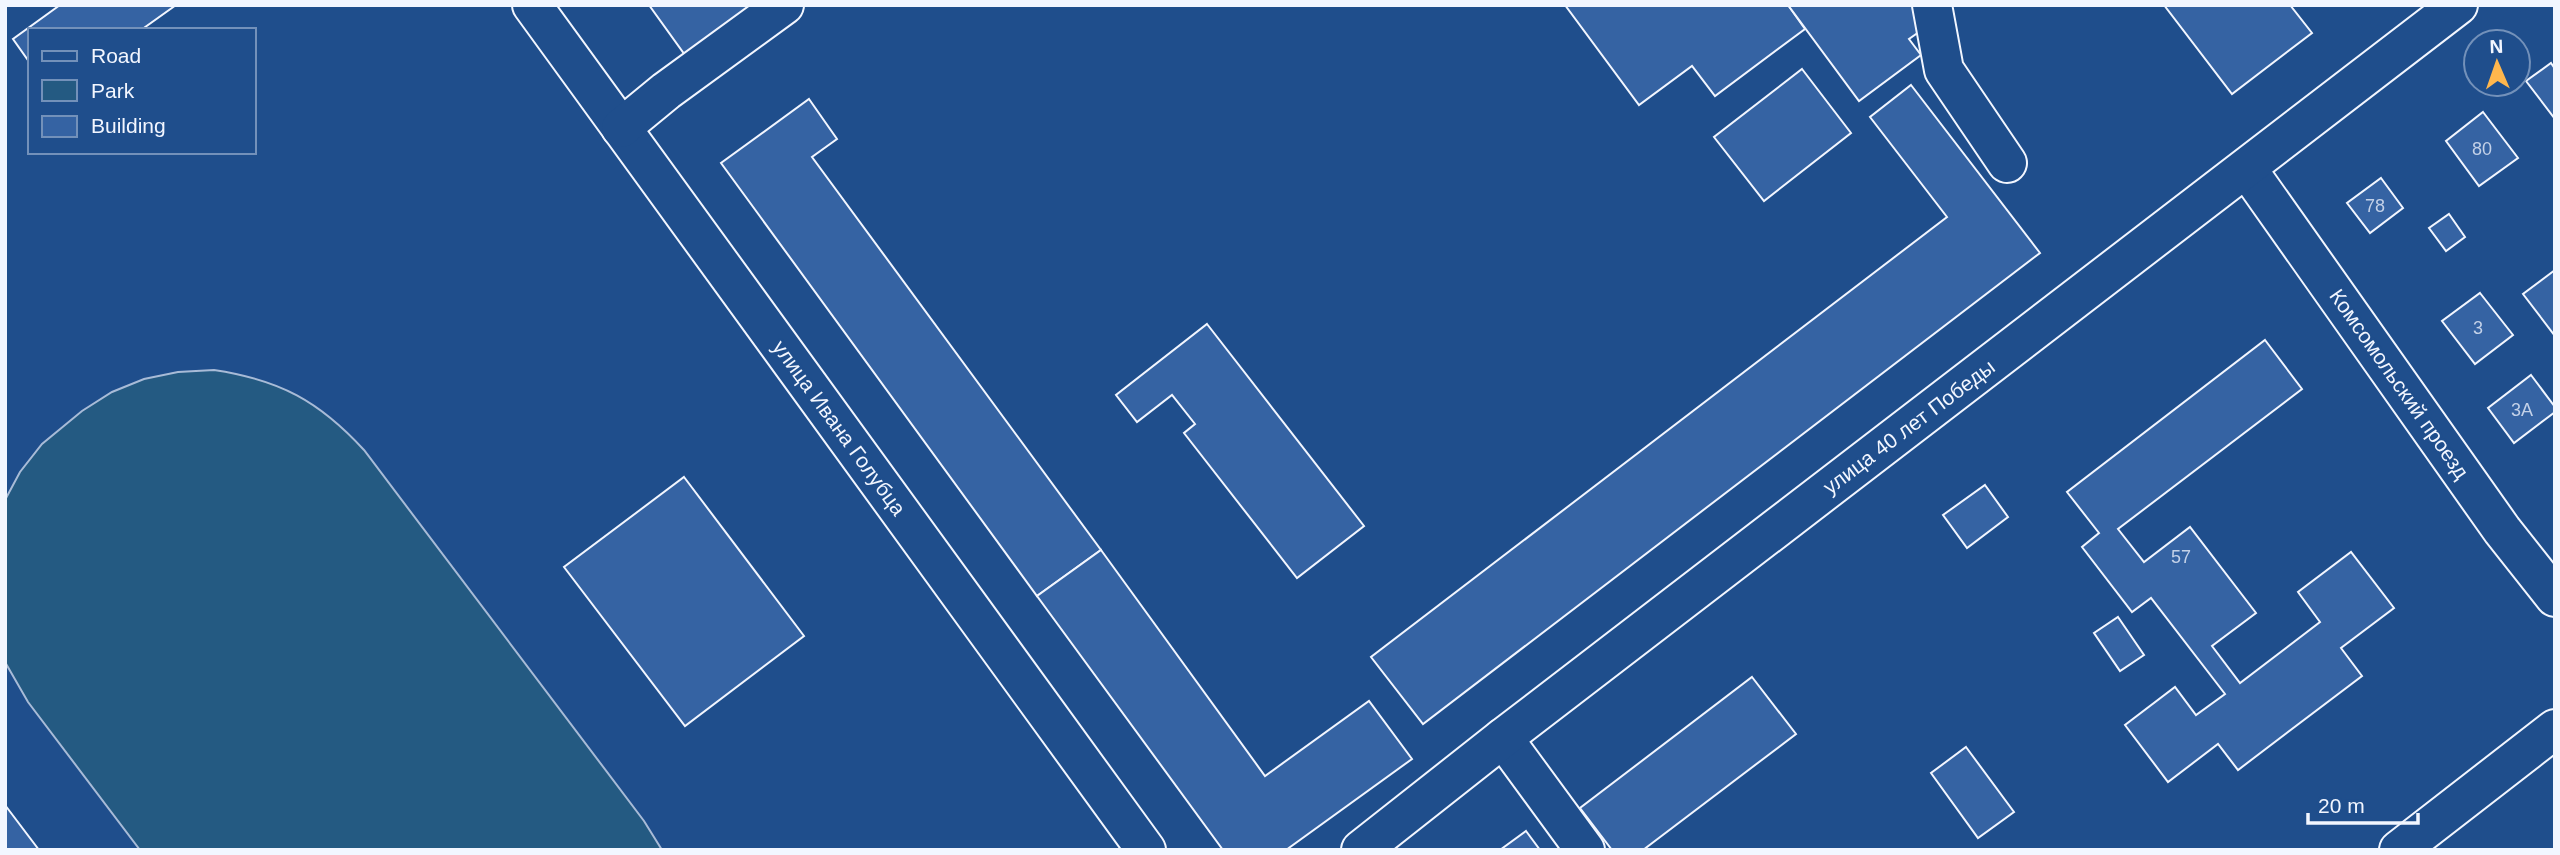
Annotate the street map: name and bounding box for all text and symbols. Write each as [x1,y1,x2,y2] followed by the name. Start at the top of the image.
[28,28,256,154] legend
[2462,28,2532,98] north arrow
[2489,36,2504,57] text: N
[91,44,141,67] text: Road
[91,79,135,102] text: Park
[91,114,166,137] text: Building
[2472,139,2492,159] house number: 80
[2365,196,2385,216] house number: 78
[2325,285,2474,483] street label: Комсомольский проезд
[2473,318,2483,338] house number: 3
[768,336,911,520] street label: улица Ивана Голубца
[1818,355,1999,499] street label: улица 40 лет Победы
[2511,400,2533,420] house number: 3А
[2171,547,2191,567] house number: 57
[2308,782,2418,826] scale bar
[2318,794,2365,817] text: 20 m

